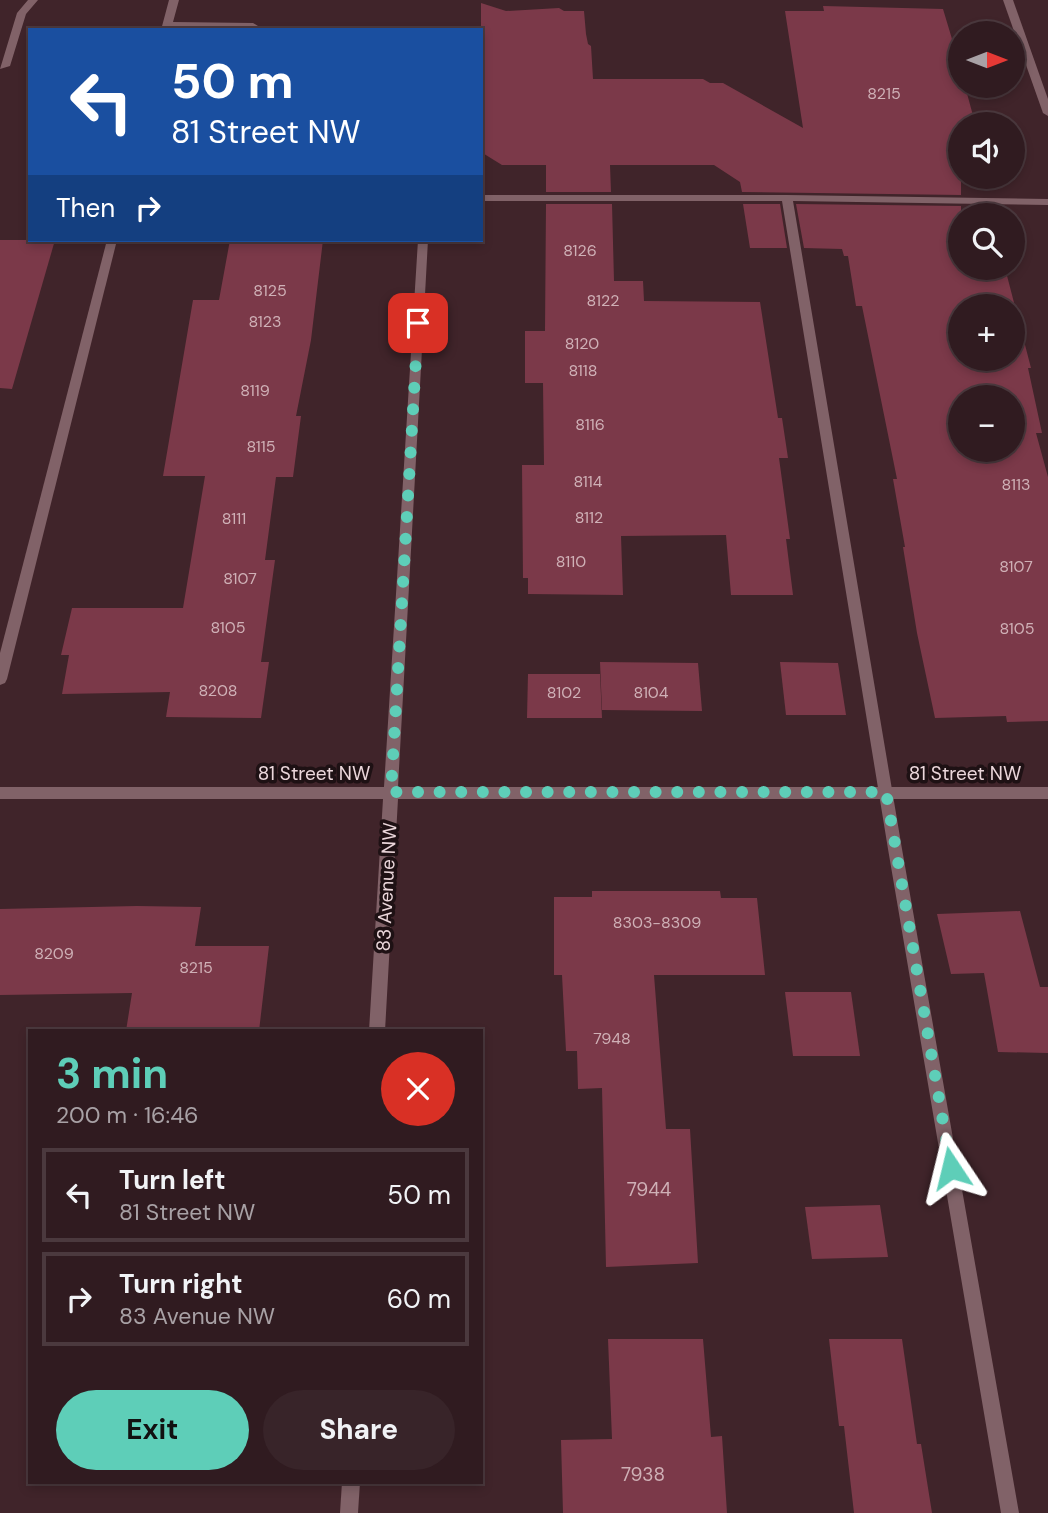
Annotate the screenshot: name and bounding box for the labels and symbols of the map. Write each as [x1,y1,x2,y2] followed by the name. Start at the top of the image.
[948,21,1026,98] north arrow
[867,83,901,104] house number: 8215
[563,240,597,261] house number: 8126
[253,280,287,301] house number: 8125
[587,290,619,311] house number: 8122
[388,293,448,353] pin
[248,311,282,332] house number: 8123
[565,333,599,354] house number: 8120
[568,360,598,381] house number: 8118
[240,380,270,401] house number: 8119
[575,414,605,435] house number: 8116
[246,436,276,457] house number: 8115
[573,471,603,492] house number: 8114
[1002,474,1030,495] house number: 8113
[575,507,603,528] house number: 8112
[222,508,246,529] house number: 8111
[556,551,586,572] house number: 8110
[999,556,1033,577] house number: 8107
[223,568,257,589] house number: 8107
[210,617,246,638] house number: 8105
[999,618,1035,639] house number: 8105
[198,680,238,701] house number: 8208
[547,682,581,703] house number: 8102
[633,682,669,703] house number: 8104
[258,761,370,786] street label: 81 Street NW
[909,761,1021,786] street label: 81 Street NW
[371,822,402,952] street label: 83 Avenue NW
[613,912,701,933] house number: 8303-8309
[34,943,74,964] house number: 8209
[179,957,213,978] house number: 8215
[593,1028,631,1049] house number: 7948
[914,1131,988,1205] position arrow
[627,1177,671,1202] house number: 7944
[621,1462,665,1487] house number: 7938

